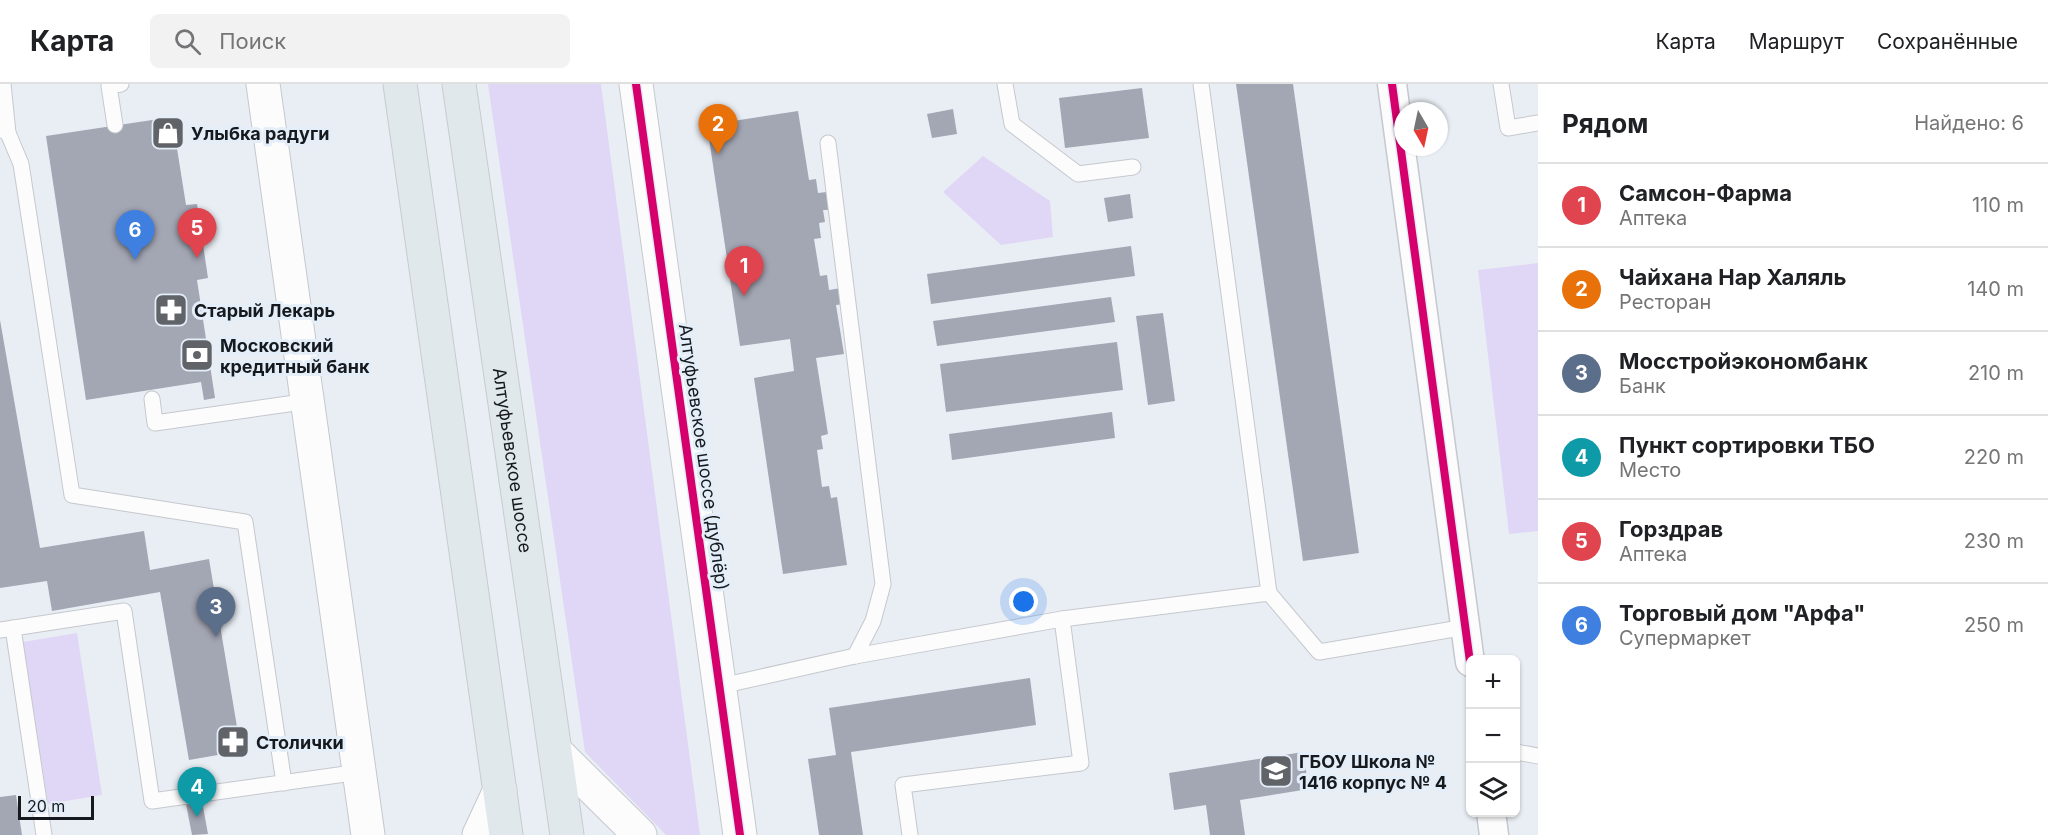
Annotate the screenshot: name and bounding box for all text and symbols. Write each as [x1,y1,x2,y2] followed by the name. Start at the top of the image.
[150,14,570,68] search box
[30,24,114,58] text: Карта
[171,25,204,58] icon: search
[219,28,286,54] text: Поиск
[1655,29,1716,54] text: Карта
[1749,29,1844,54] text: Маршрут
[1877,29,2018,54] text: Сохранённые
[1394,102,1448,156] north arrow
[698,104,738,154] pin: 2
[1562,108,1648,139] text: Рядом
[1914,111,2024,135] text: Найдено: 6
[150,115,186,151] shop icon: Улыбка радуги
[191,123,329,144] place label: Улыбка радуги
[1619,180,1792,206] text: Самсон-Фарма
[1577,193,1586,217] text: 1
[1972,193,2024,217] text: 110 m
[1619,206,1687,230] text: Аптека
[178,208,216,258] pin: 5
[116,210,154,260] pin: 6
[724,246,764,296] pin: 1
[1619,264,1847,290] text: Чайхана Нар Халяль
[1575,277,1588,301] text: 2
[1967,277,2024,301] text: 140 m
[1619,290,1711,314] text: Ресторан
[153,292,189,328] pharmacy icon: Старый Лекарь
[194,300,335,321] place label: Старый Лекарь
[675,322,733,592] street label: Алтуфьевское шоссе (дублёр)
[220,335,370,377] place label: Московский кредитный банк
[179,337,215,373] bank icon: Московский кредитный банк
[1619,348,1868,374] text: Мосстройэкономбанк
[1575,361,1588,385] text: 3
[1968,361,2024,385] text: 210 m
[489,366,537,554] street label: Алтуфьевское шоссе
[1619,374,1666,398] text: Банк
[1619,432,1875,458] text: Пункт сортировки ТБО
[1575,445,1588,469] text: 4
[1964,445,2024,469] text: 220 m
[1619,458,1681,482] text: Место
[1619,516,1723,542] text: Горздрав
[1575,529,1588,553] text: 5
[1964,529,2024,553] text: 230 m
[1619,542,1687,566] text: Аптека
[1009,587,1038,616] your location
[196,588,236,637] pin: 3
[1619,600,1866,626] text: Торговый дом "Арфа"
[1575,613,1588,637] text: 6
[1964,613,2024,637] text: 250 m
[1619,626,1751,650] text: Супермаркет
[1466,655,1520,817] map controls
[1466,655,1520,709] button: +
[1466,709,1520,763] button: −
[215,724,251,760] pharmacy icon: Столички
[256,732,344,753] place label: Столички
[1299,751,1447,793] place label: ГБОУ Школа № 1416 корпус № 4
[1258,753,1294,789] school or university icon: ГБОУ Школа № 1416 корпус № 4
[1466,763,1520,817] button: layers
[178,768,216,817] pin: 4
[18,793,94,820] scale bar
[27,796,65,816] text: 20 m

